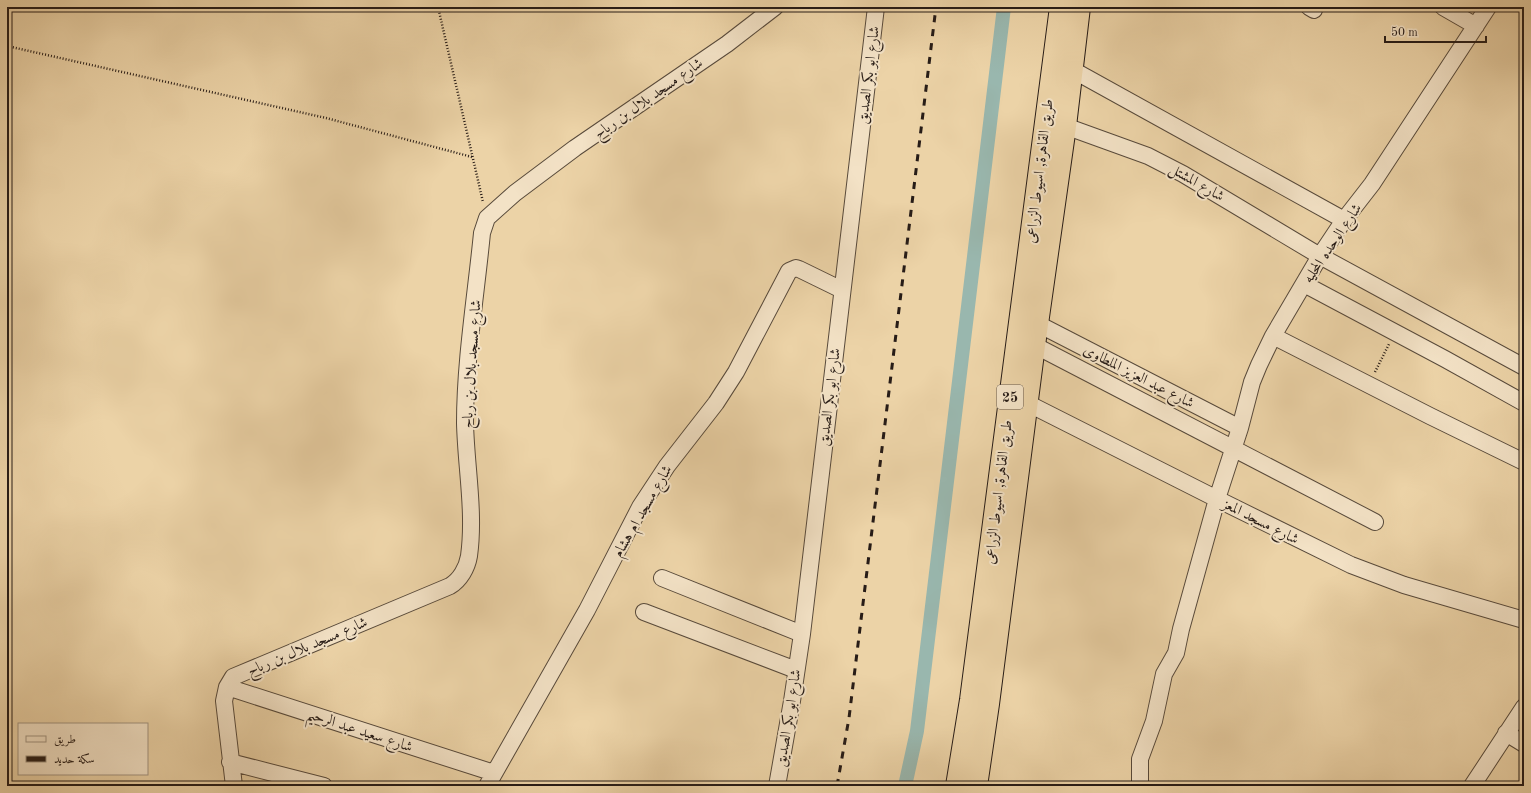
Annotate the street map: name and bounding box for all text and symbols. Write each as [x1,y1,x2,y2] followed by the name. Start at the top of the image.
[1385,18,1486,44] scale bar
[855,25,887,125] street label: شارع ابو بكر الصديق
[1391,26,1418,39] text: 50 m
[592,56,708,146] street label: شارع مسجد بلال بن رباح
[1023,98,1058,244] street label: طريق القاهرة, اسيوط الزراعى
[1164,162,1226,208] street label: شارع المشتل
[1300,201,1369,289] street label: شارع الوحده المحليه
[461,299,488,429] street label: شارع مسجد بلال بن رباح
[1079,343,1196,415] street label: شارع عبد العزيز الملطاوى
[816,347,848,447] street label: شارع ابو بكر الصديق
[997,385,1023,409] road number: 25
[982,419,1017,565] street label: طريق القاهرة, اسيوط الزراعى
[611,463,679,562] street label: شارع مسجد ام هشام
[1216,496,1301,551] street label: شارع مسجد المعز
[245,615,372,683] street label: شارع مسجد بلال بن رباح
[773,668,809,769] street label: شارع ابو بكر الصديق
[303,706,415,761] street label: شارع سعيد عبد الرحيم
[18,723,148,775] legend
[54,734,76,747] text: طريق
[54,753,95,766] text: سكة حديد

